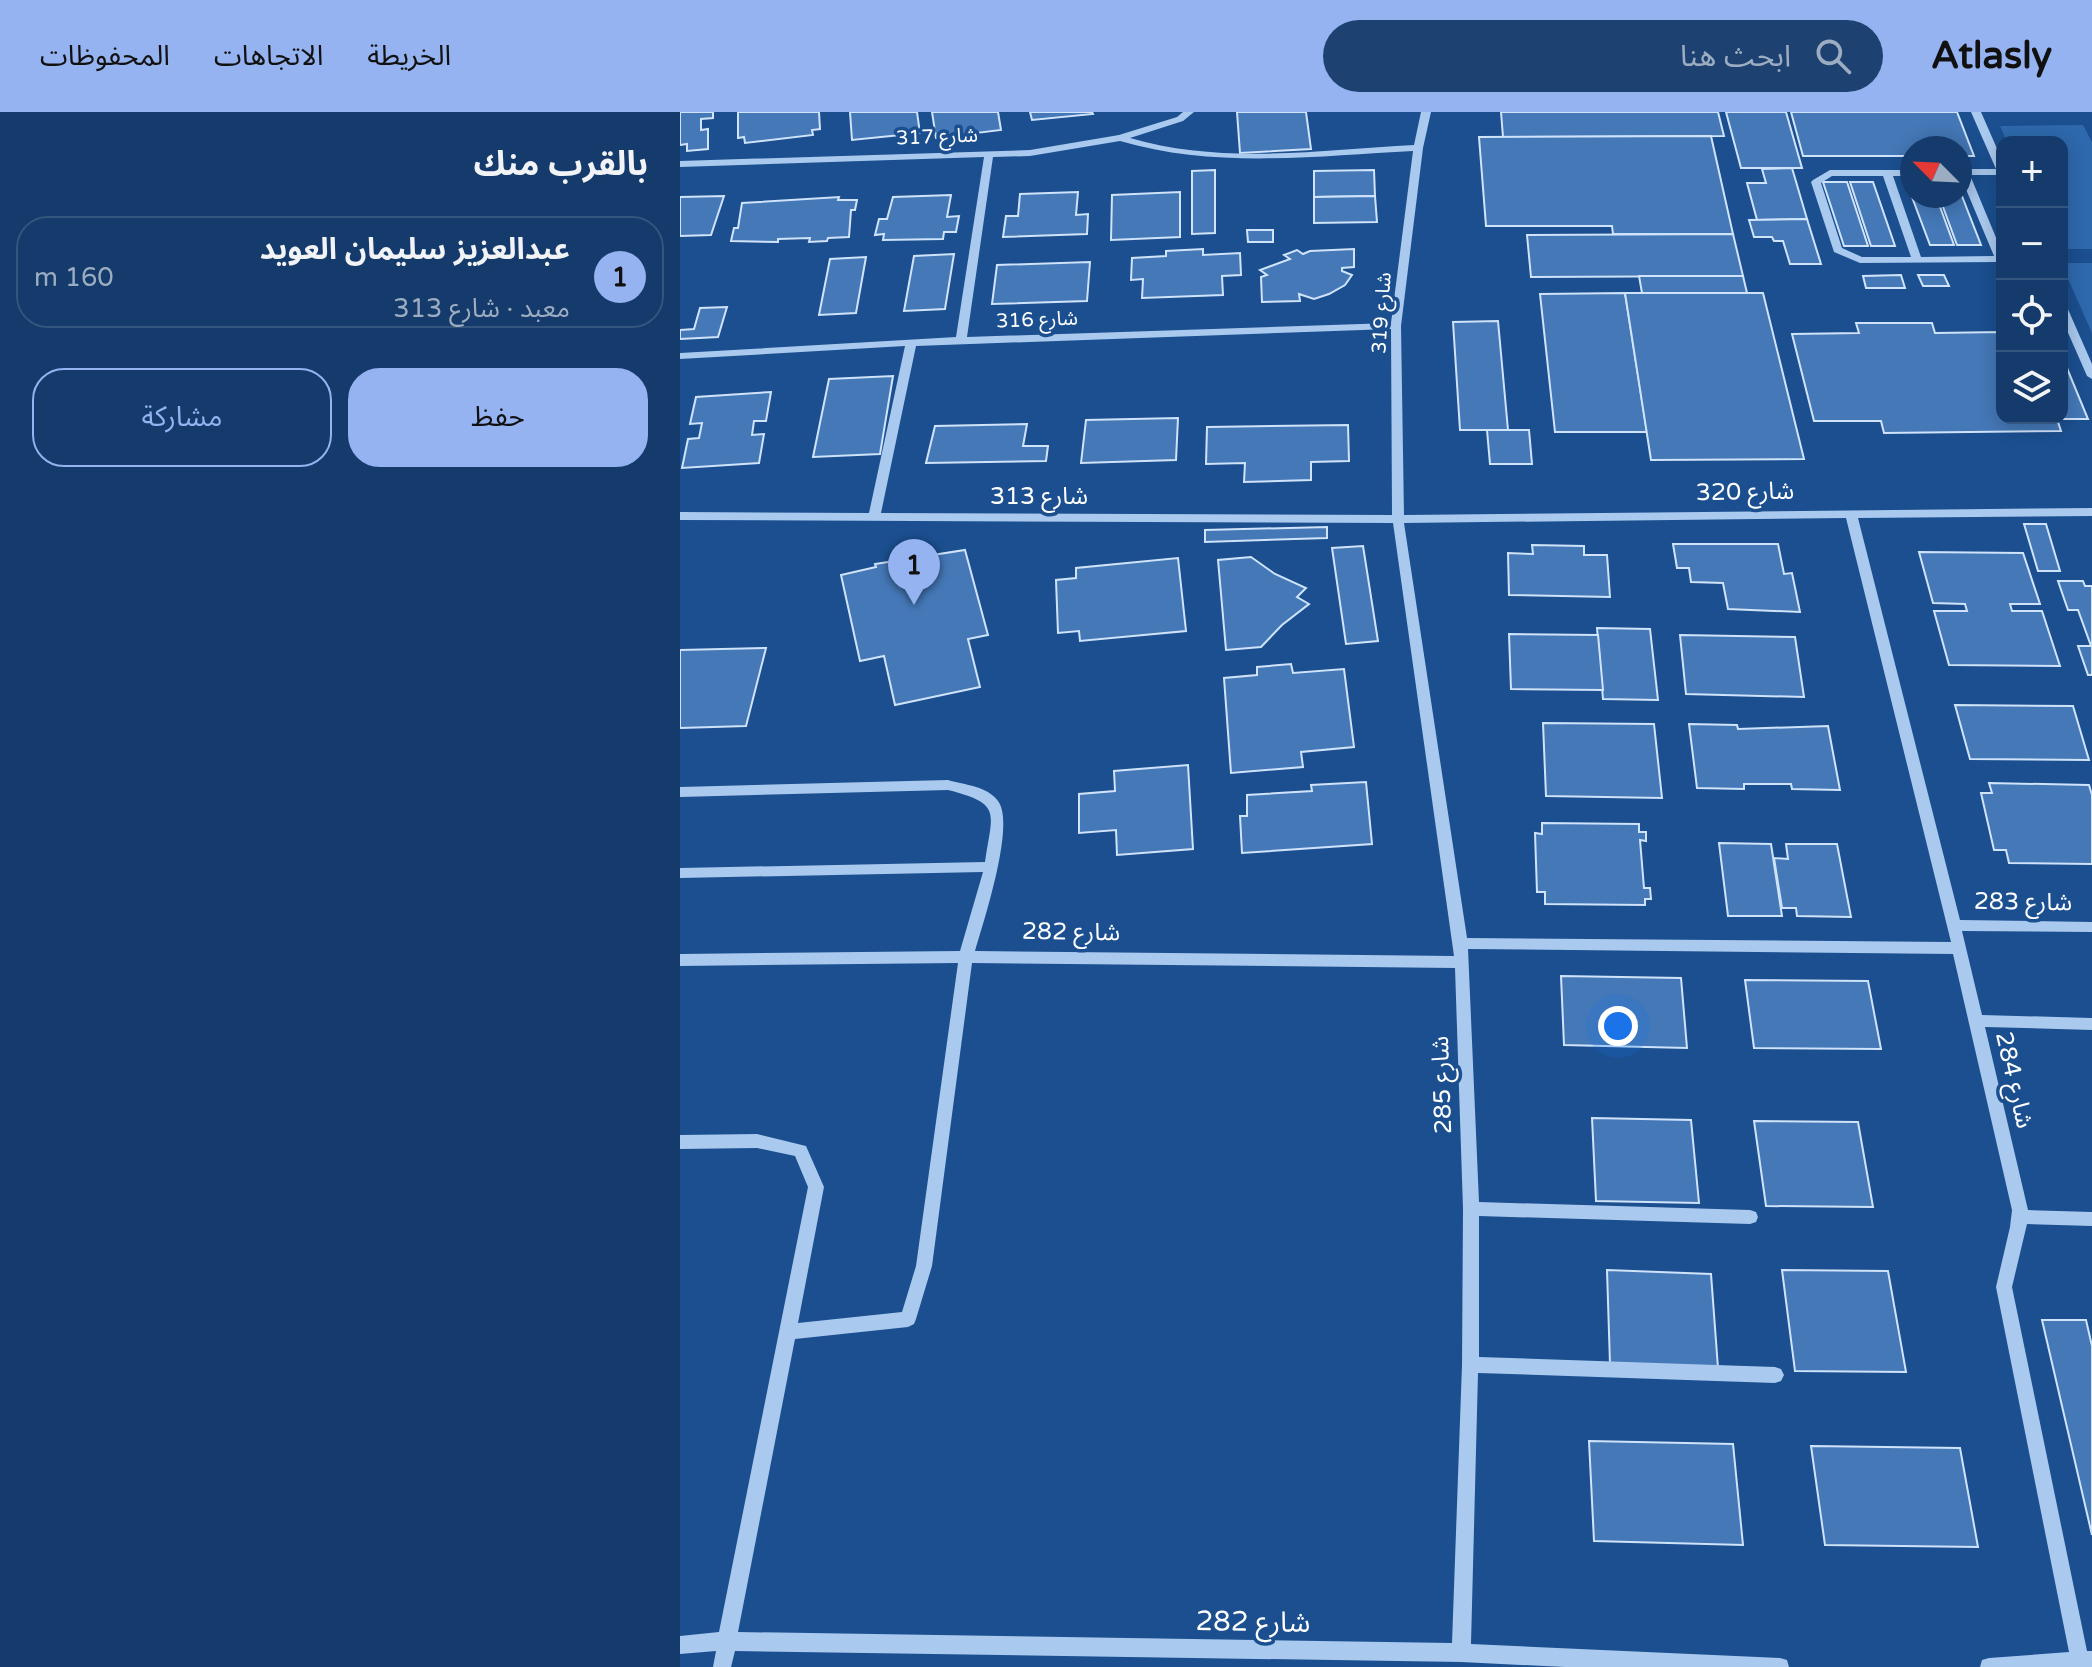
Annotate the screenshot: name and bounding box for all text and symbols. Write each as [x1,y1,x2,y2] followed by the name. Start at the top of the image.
[1323,20,1883,92] search box
[1931,33,2052,79] text: Atlasly
[1811,34,1855,78] icon: search
[1680,38,1791,75] text: ابحث هنا
[40,39,170,73] text: المحفوظات
[214,39,323,73] text: الاتجاهات
[367,39,451,73] text: الخريطة
[896,124,978,152] street label: شارع 317
[1900,136,1972,208] north arrow
[1996,136,2068,424] map controls
[1996,136,2068,208] button: +
[473,144,648,185] text: بالقرب منك
[1996,208,2068,280] button: −
[260,231,570,268] text: عبدالعزيز سليمان العويد
[34,262,114,293] text: 160 m
[612,262,628,293] text: 1
[1367,271,1399,355] street label: شارع 319
[1996,280,2068,352] button: locate
[393,293,570,324] text: معبد · شارع 313
[996,307,1078,335] street label: شارع 316
[1996,352,2068,424] button: layers
[32,368,332,467] button: مشاركة
[348,368,648,467] button: حفظ
[1696,477,1794,509] street label: شارع 320
[990,482,1088,513] street label: شارع 313
[888,539,940,605] pin: 1
[1974,887,2072,919] street label: شارع 283
[1022,917,1120,949] street label: شارع 282
[1598,1006,1638,1046] your location
[1987,1029,2039,1132] street label: شارع 284
[1426,1035,1460,1135] street label: شارع 285
[1195,1604,1311,1643] street label: شارع 282

